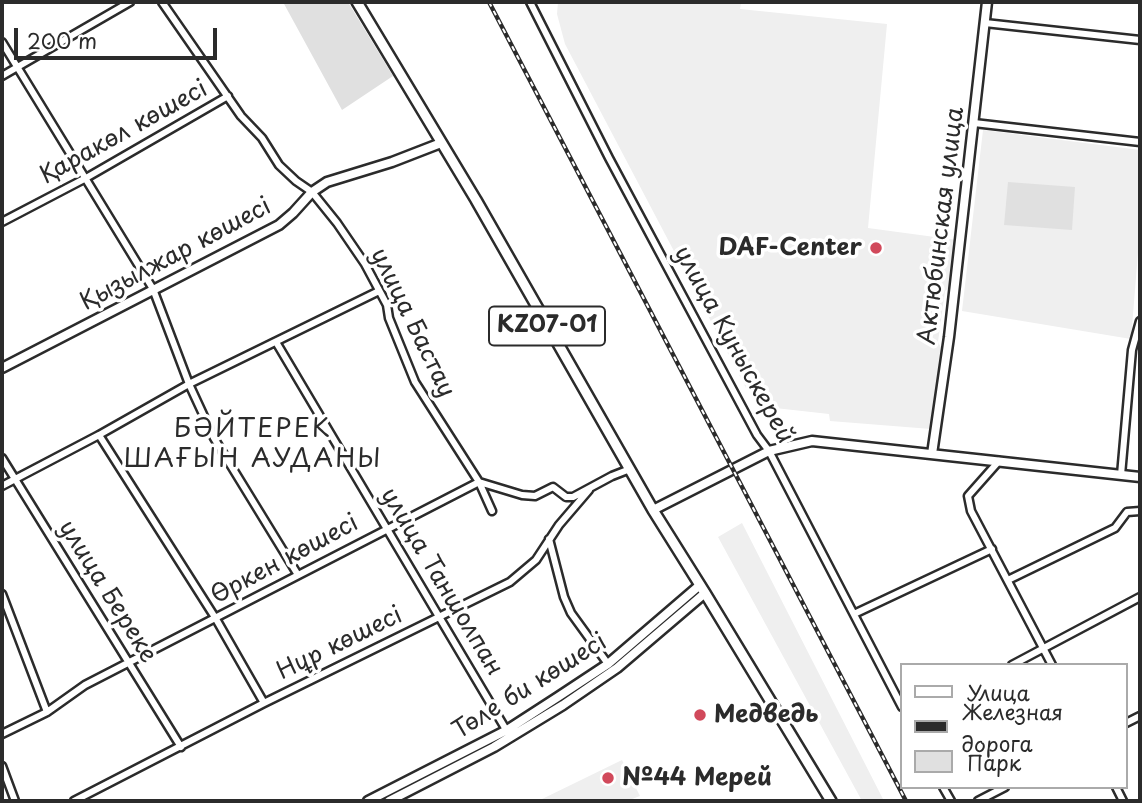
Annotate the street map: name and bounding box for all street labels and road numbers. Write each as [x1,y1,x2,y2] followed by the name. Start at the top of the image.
[35,75,213,191] street label: Қаракөл көшесі
[913,105,971,347] street label: Актюбинская улица
[76,193,276,317] street label: Қызылжар көшесі
[667,241,799,449] street label: улица Куныскерей
[363,244,461,402] street label: улица Бастау
[489,306,605,346] road number: KZ07-01
[374,483,508,681] street label: улица Таншолпан
[206,509,364,611] street label: Өркен көшесі
[52,515,162,669] street label: улица Береке
[273,601,407,687] street label: Нұр көшесі
[448,628,612,746] street label: Төле би көшесі

